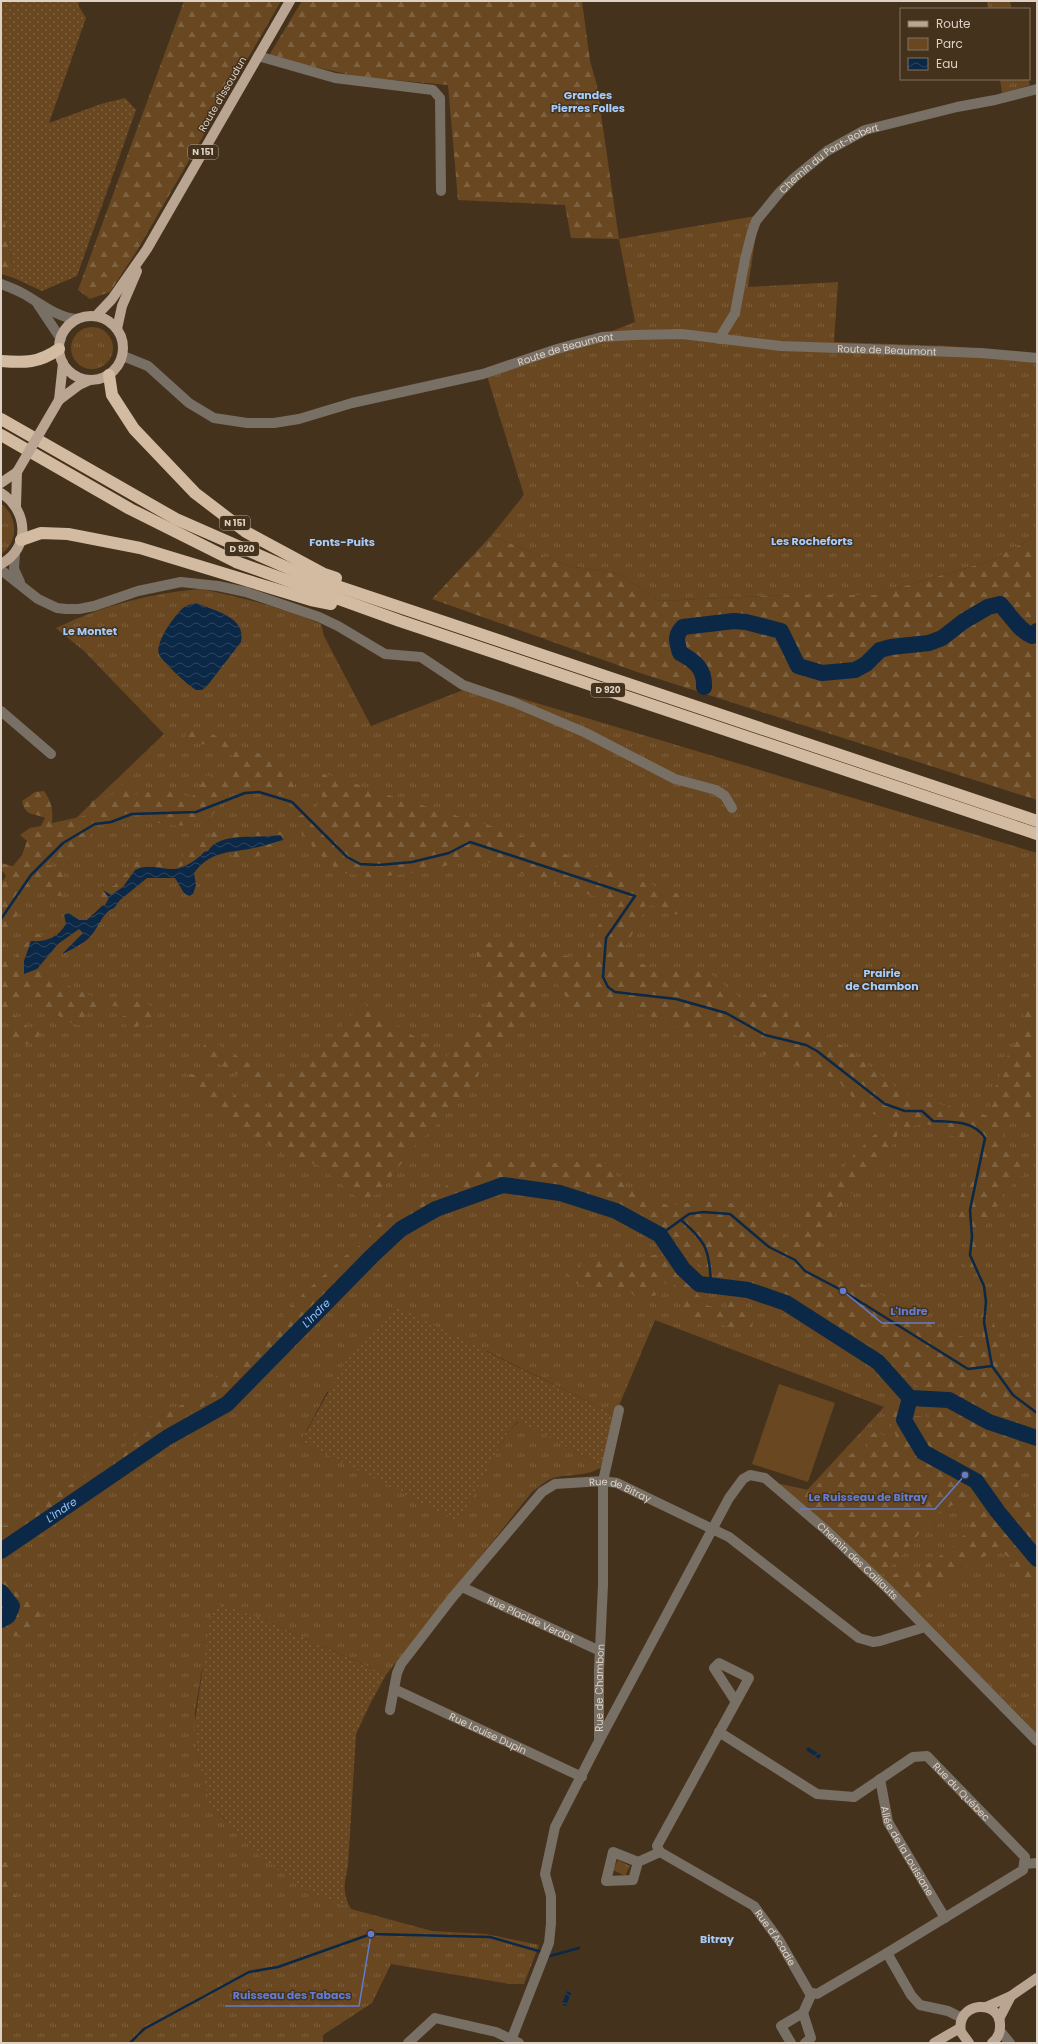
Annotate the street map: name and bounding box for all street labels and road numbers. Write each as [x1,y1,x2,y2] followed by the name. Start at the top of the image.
[195,54,250,135] street label: Route d'Issoudun
[776,120,881,197] street label: Chemin du Pont-Robert
[188,145,218,159] road number: N 151
[516,329,614,370] street label: Route de Beaumont
[837,341,937,359] street label: Route de Beaumont
[220,516,250,530] road number: N 151
[225,542,259,556] road number: D 920
[591,683,625,697] road number: D 920
[589,1474,654,1507] street label: Rue de Bitray
[814,1519,902,1603] street label: Chemin des Caillauts
[485,1593,577,1646] street label: Rue Placide Verdot
[592,1644,608,1732] street label: Rue de Chambon
[447,1709,529,1758] street label: Rue Louise Dupin
[929,1759,993,1825] street label: Rue du Québec
[877,1805,937,1899] street label: Allée de la Louisiane
[751,1907,799,1969] street label: Rue d'Acadie

